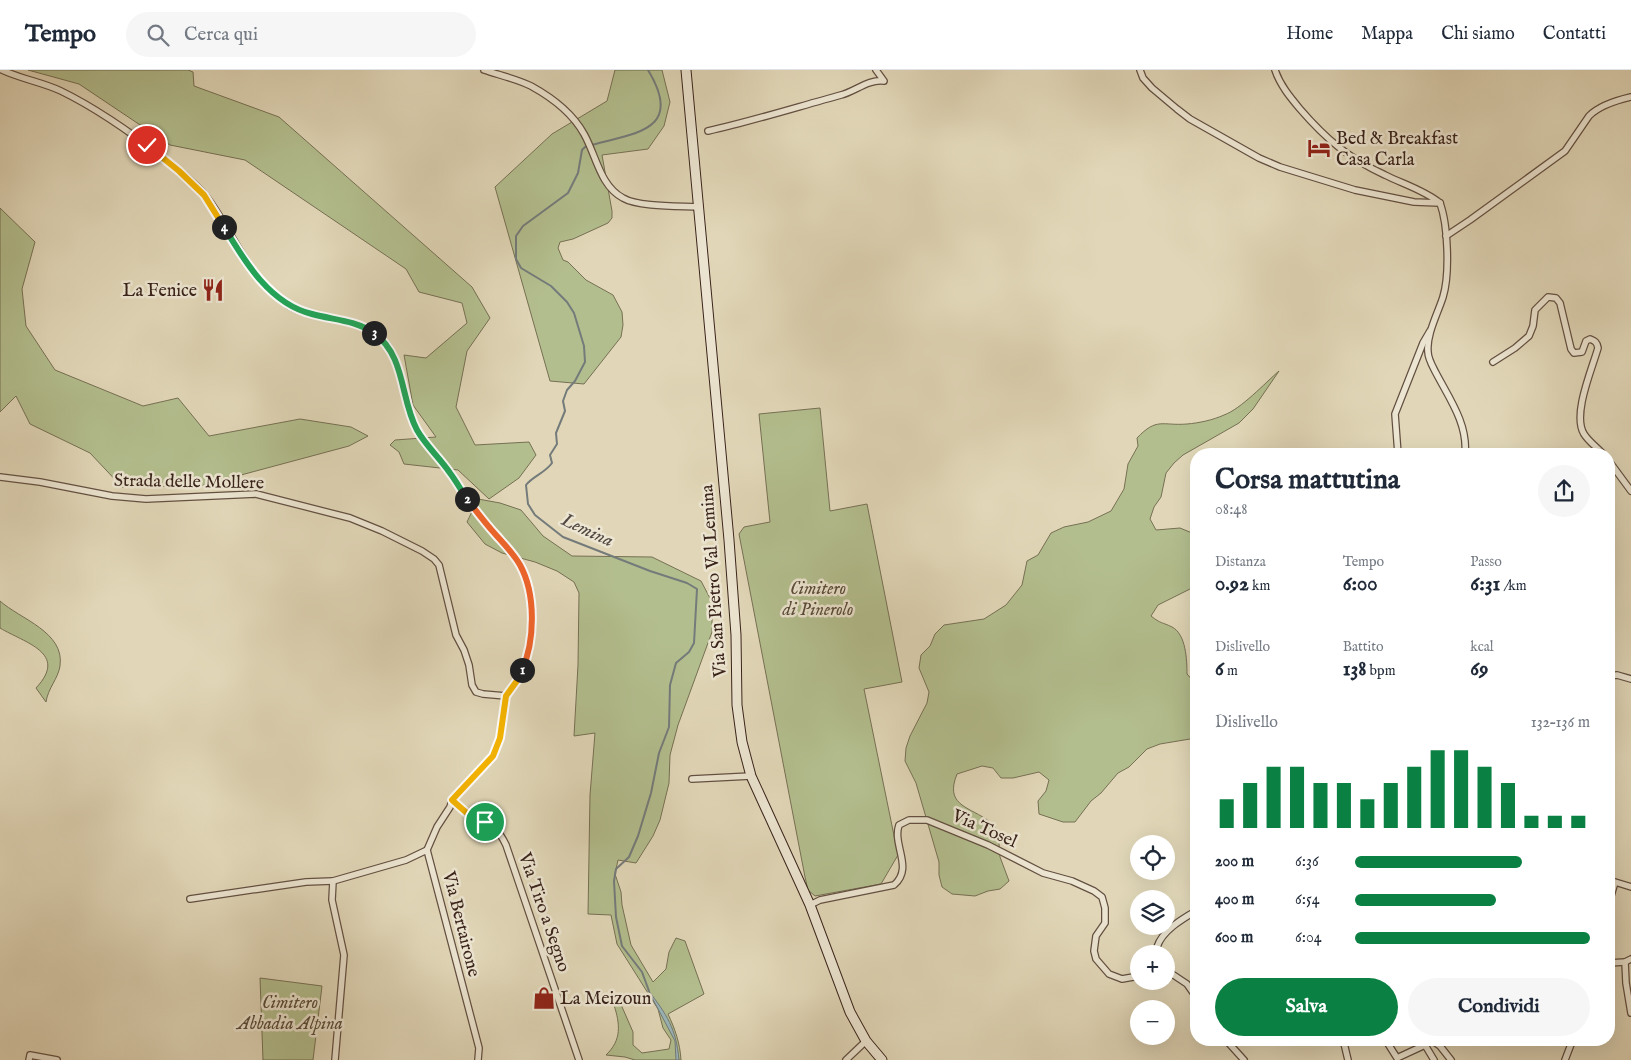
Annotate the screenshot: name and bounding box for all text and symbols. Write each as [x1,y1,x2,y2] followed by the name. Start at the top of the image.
[126,12,476,57] search box
[25,19,96,50] text: Tempo
[144,21,172,49] icon: search
[184,23,258,47] text: Cerca qui
[1286,23,1333,46] text: Home
[1361,23,1413,46] text: Mappa
[1441,23,1515,46] text: Chi siamo
[1543,23,1606,46] text: Contatti
[126,124,168,166] pin
[1336,128,1458,172] place label: Bed & Breakfast Casa Carla
[133,131,161,159] icon: check
[1306,135,1332,161] hotel icon: Bed & Breakfast Casa Carla
[212,214,236,240] pin: 4
[221,218,228,236] text: 4
[200,277,226,303] restaurant icon: La Fenice
[123,280,197,303] place label: La Fenice
[362,320,386,346] pin: 3
[372,324,377,342] text: 3
[1215,463,1400,498] text: Corsa mattutina
[1538,465,1590,517] button: share
[114,470,264,495] street label: Strada delle Mollere
[696,484,733,679] street label: Via San Pietro Val Lemina
[454,486,480,512] pin: 2
[464,490,471,508] text: 2
[1215,500,1247,520] text: 08:48
[556,508,617,553] water label: Lemina
[1215,553,1266,571] text: Distanza
[1343,553,1384,571] text: Tempo
[1470,553,1502,571] text: Passo
[1215,571,1249,598] text: 0.92
[1343,571,1378,598] text: 6:00
[1470,571,1500,598] text: 6:31
[1249,577,1270,595] text: km
[1500,577,1527,595] text: /km
[782,578,853,622] park label: Cimitero di Pinerolo
[1215,638,1270,656] text: Dislivello
[1343,638,1384,656] text: Battito
[1470,638,1494,656] text: kcal
[1215,656,1224,683] text: 6
[1343,656,1367,683] text: 138
[1470,656,1488,683] text: 69
[510,658,534,682] pin: 1
[520,661,525,679] text: 1
[1224,662,1238,680] text: m
[1367,662,1395,680] text: bpm
[1215,713,1278,733] text: Dislivello
[1531,713,1590,733] text: 132–136 m
[464,801,506,843] pin
[947,804,1021,854] street label: Via Tosel
[471,808,499,836] icon: arrive
[1130,835,1175,1045] map controls
[1130,835,1175,880] button: locate
[512,849,575,975] street label: Via Tiro a Segno
[1215,852,1254,872] text: 200 m
[1295,852,1319,872] text: 6:36
[436,868,485,980] street label: Via Bertairone
[1130,890,1175,935] button: layers
[1215,890,1254,910] text: 400 m
[1295,890,1320,910] text: 6:54
[1215,928,1253,948] text: 600 m
[1295,928,1322,948] text: 6:04
[1130,945,1175,990] button: +
[1215,978,1398,1036] button: Salva
[1408,978,1590,1036] button: Condividi
[531,985,557,1011] shop icon: La Meizoun
[560,988,652,1011] place label: La Meizoun
[235,992,343,1036] park label: Cimitero Abbadia Alpina
[1130,1000,1175,1045] button: −

